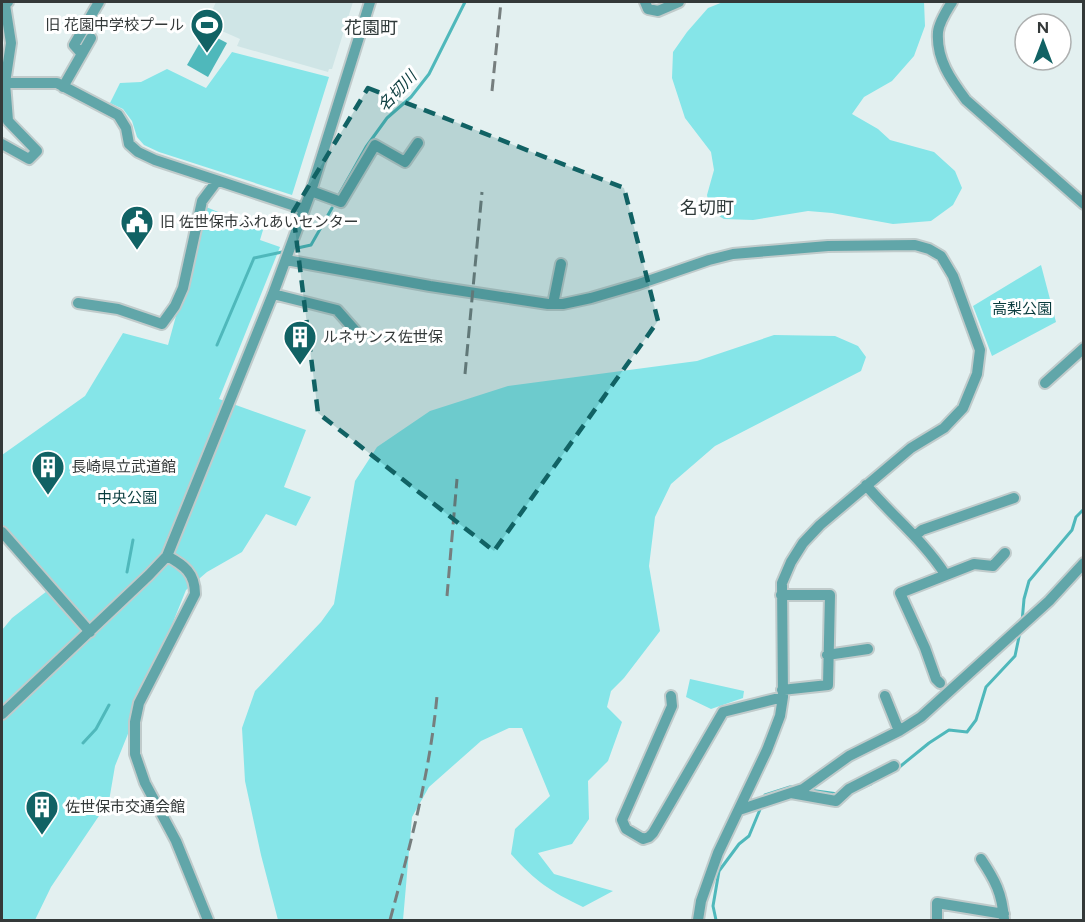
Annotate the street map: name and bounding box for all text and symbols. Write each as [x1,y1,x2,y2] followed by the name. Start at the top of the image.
[189,7,225,54] sports icon: 旧 花園中学校プール
[1013,12,1073,72] north arrow
[45,16,184,34] place label: 旧 花園中学校プール
[344,17,398,39] district label: 花園町
[1037,18,1049,37] text: N
[374,66,422,115] water label: 名切川
[680,197,734,219] district label: 名切町
[119,204,155,251] public building icon: 旧 佐世保市ふれあいセンター
[160,213,359,231] place label: 旧 佐世保市ふれあいセンター
[992,300,1052,318] park label: 高梨公園
[282,319,318,366] building icon: ルネサンス佐世保
[323,328,443,346] place label: ルネサンス佐世保
[30,449,66,496] building icon: 長崎県立武道館
[71,458,176,476] place label: 長崎県立武道館
[97,489,157,507] park label: 中央公園
[24,789,60,836] building icon: 佐世保市交通会館
[65,798,185,816] place label: 佐世保市交通会館

